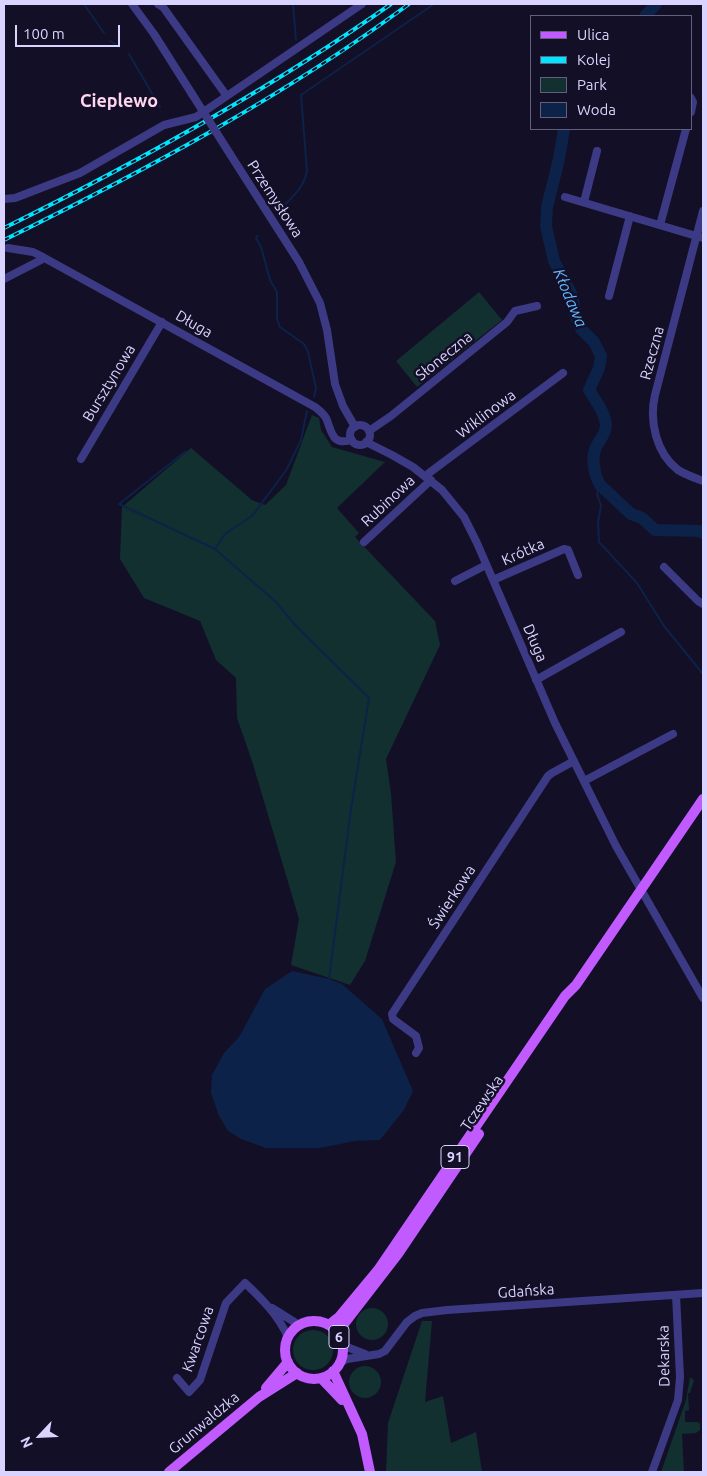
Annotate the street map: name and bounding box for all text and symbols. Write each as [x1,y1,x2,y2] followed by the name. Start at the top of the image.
[18,15,122,47] scale bar
[530,15,692,130] legend
[23,25,65,42] text: 100 m
[577,26,609,43] text: Ulica
[577,51,611,68] text: Kolej
[577,76,607,93] text: Park
[80,90,158,112] district label: Cieplewo
[577,101,616,118] text: Woda
[243,157,307,241] street label: Przemysłowa
[549,266,591,330] water label: Kłodawa
[172,306,216,342] street label: Długa
[636,324,668,382] street label: Rzeczna
[412,328,476,384] street label: Słoneczna
[79,341,139,425] street label: Bursztynowa
[453,386,519,442] street label: Wiklinowa
[357,472,419,530] street label: Rubinowa
[499,535,547,569] street label: Krótka
[519,621,551,665] street label: Długa
[425,862,479,932] street label: Świerkowa
[457,1072,507,1134] street label: Tczewska
[441,1146,469,1168] road number: 91
[497,1280,555,1302] street label: Gdańska
[178,1304,218,1374] street label: Kwarcowa
[329,1325,349,1348] road number: 6
[654,1325,674,1387] street label: Dekarska
[165,1388,243,1458] street label: Grunwaldzka
[15,1411,65,1461] north arrow
[17,1434,36,1450] text: N

